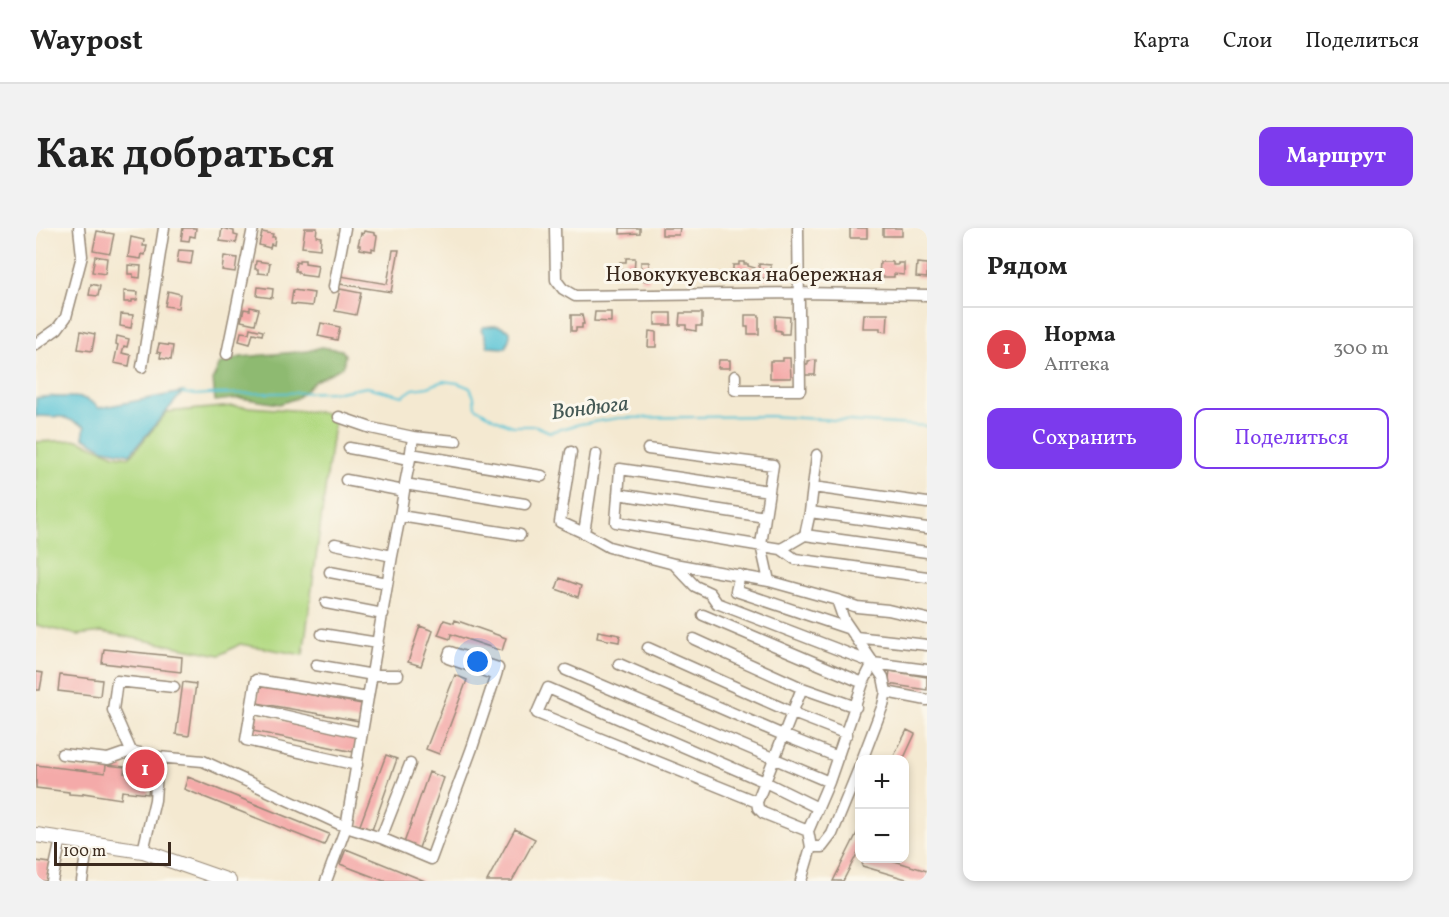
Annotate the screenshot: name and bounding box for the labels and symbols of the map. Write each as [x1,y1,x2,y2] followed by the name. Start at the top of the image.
[605,261,883,290] street label: Новокукуевская набережная
[549,389,631,429] water label: Вондюга
[463,647,492,676] your location
[126,746,164,792] pin: 1
[54,839,171,866] scale bar

